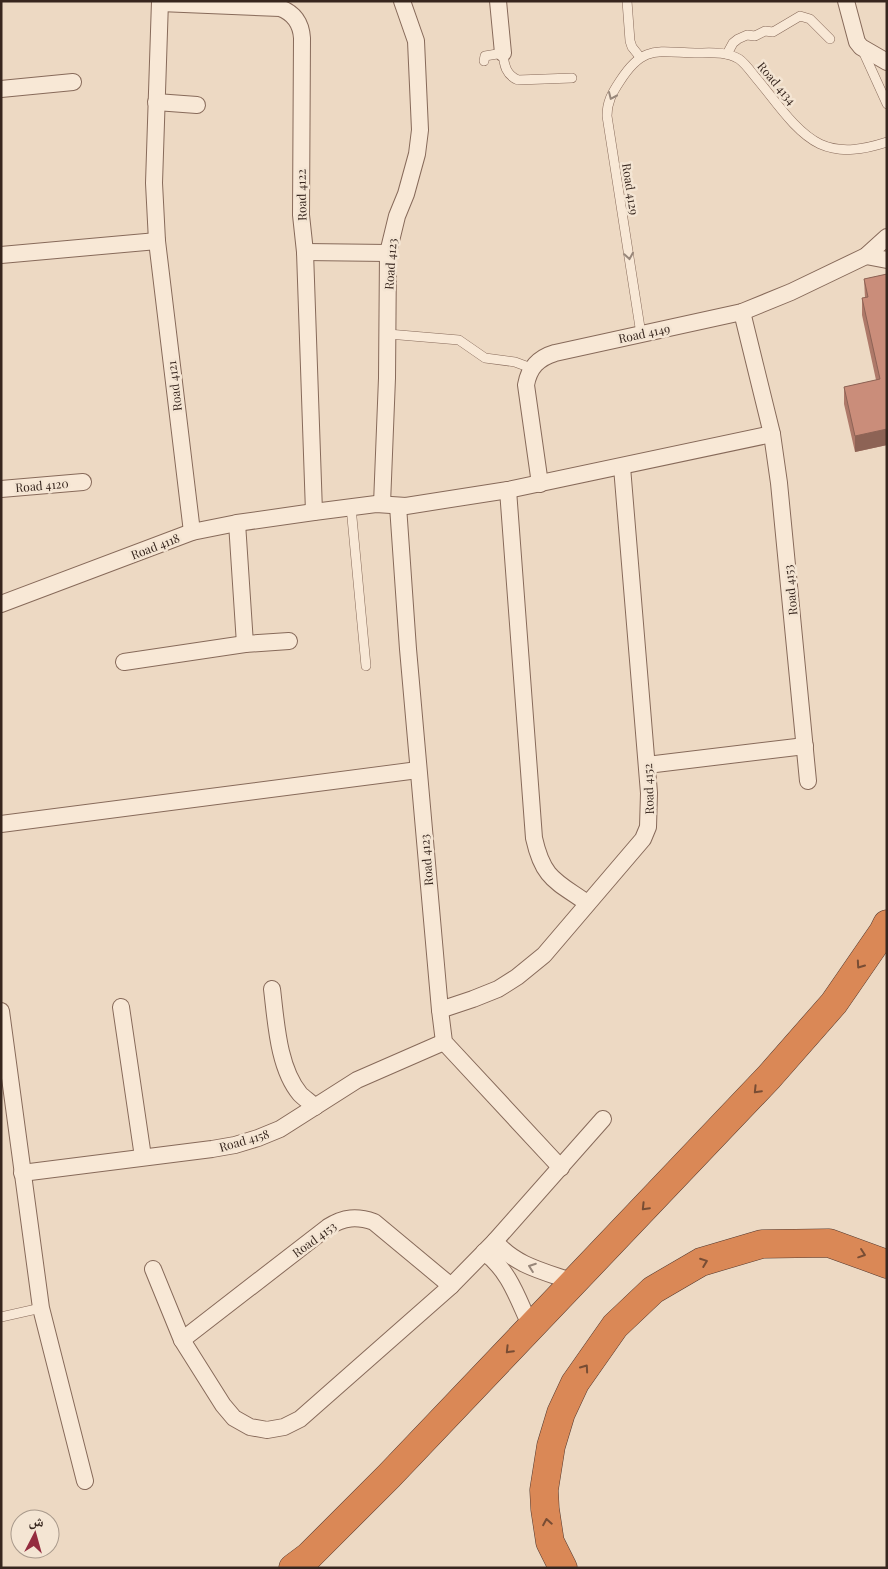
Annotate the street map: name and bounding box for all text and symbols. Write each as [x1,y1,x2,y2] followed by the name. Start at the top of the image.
[754,58,800,108] street label: Road 4134
[608,91,618,100] one-way arrow
[619,162,643,216] street label: Road 4129
[293,169,309,221] street label: Road 4122
[380,238,400,290] street label: Road 4123
[623,252,633,260] one-way arrow
[617,320,671,346] street label: Road 4149
[163,359,185,412] street label: Road 4121
[15,475,69,495] street label: Road 4120
[128,529,182,563] street label: Road 4118
[779,564,801,616] street label: Road 4153
[639,763,657,815] street label: Road 4152
[416,834,436,886] street label: Road 4123
[857,959,867,968] one-way arrow
[754,1084,763,1093] one-way arrow
[217,1125,271,1155] street label: Road 4158
[642,1202,651,1211] one-way arrow
[289,1218,339,1260] street label: Road 4153
[857,1248,866,1258] one-way arrow
[699,1258,708,1268] one-way arrow
[528,1262,536,1272] one-way arrow
[506,1344,515,1353] one-way arrow
[579,1365,588,1374] one-way arrow
[10,1509,60,1559] north arrow
[28,1510,45,1531] text: ش
[542,1518,553,1526] one-way arrow

